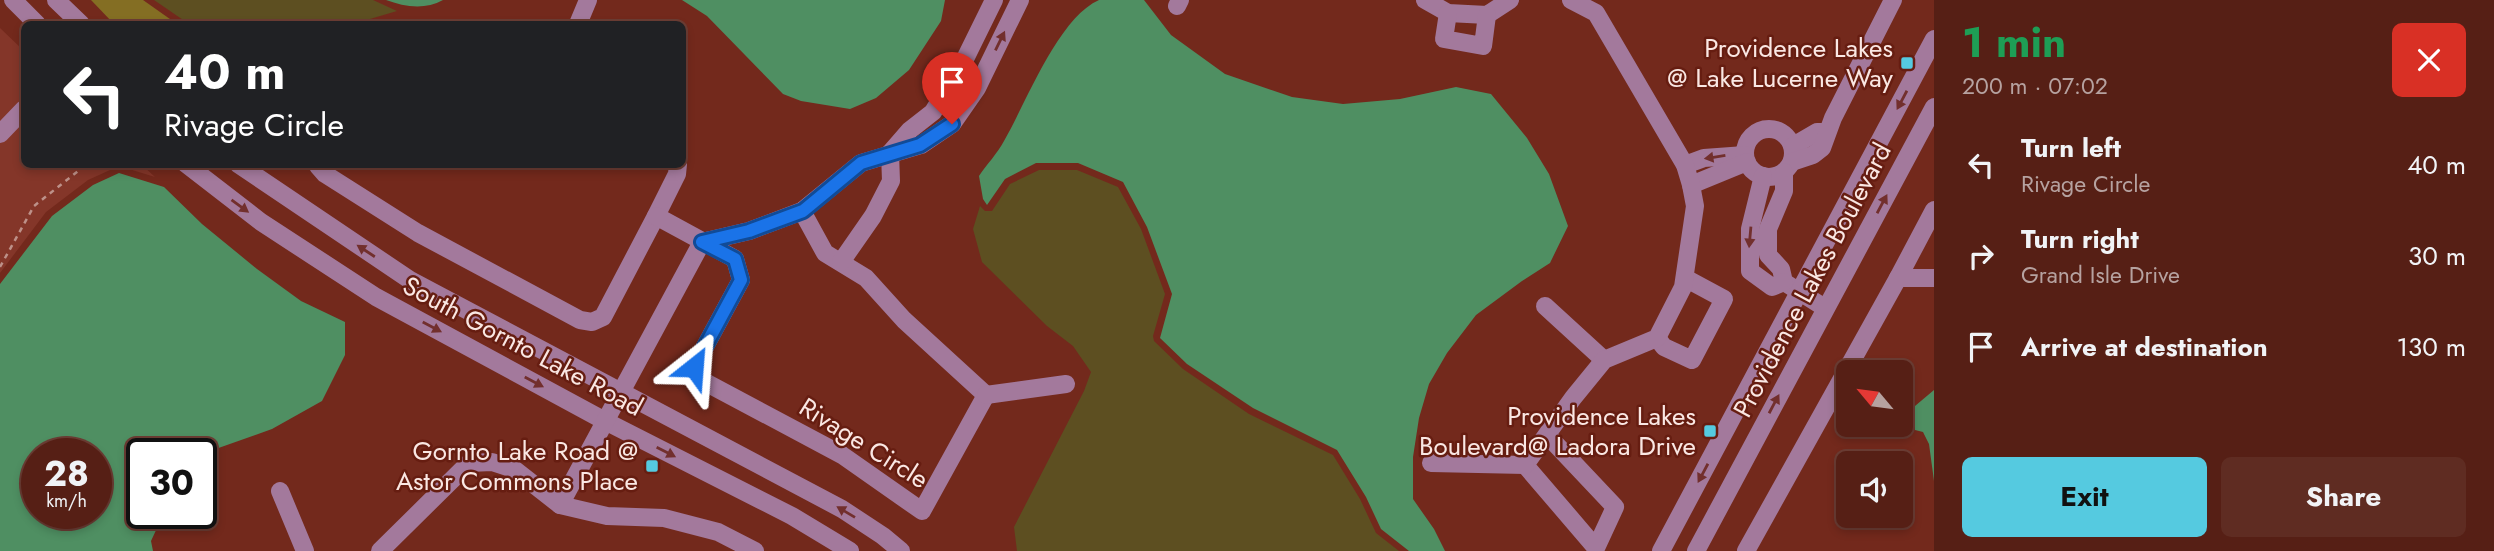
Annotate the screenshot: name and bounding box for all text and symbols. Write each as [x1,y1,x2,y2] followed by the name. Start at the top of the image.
[1962,12,2066,73] text: 1 min
[2392,23,2466,97] button: close
[1667,29,1894,97] place label: Providence Lakes @ Lake Lucerne Way
[995,31,1006,51] one-way arrow
[164,37,286,107] text: 40 m
[49,49,140,140] icon: left
[922,52,982,124] pin
[1899,55,1915,71] marker: Providence Lakes @ Lake Lucerne Way
[933,63,971,101] icon: arrive
[1962,69,2108,103] text: 200 m · 07:02
[1896,90,1908,110] one-way arrow
[164,102,344,148] text: Rivage Circle
[2021,129,2121,167] text: Turn left
[1723,136,1901,424] street label: Providence Lakes Boulevard
[1962,146,2000,184] icon: left
[2407,146,2466,184] text: 40 m
[1703,152,1725,163] one-way arrow
[2021,167,2150,201] text: Rivage Circle
[1876,194,1888,213] one-way arrow
[230,199,249,213] one-way arrow
[2021,220,2139,258] text: Turn right
[1744,226,1755,248] one-way arrow
[1962,237,2000,275] icon: right
[2408,237,2466,275] text: 30 m
[356,245,376,258] one-way arrow
[2021,258,2180,292] text: Grand Isle Drive
[396,266,650,426] street label: South Gornto Lake Road
[422,321,442,333] one-way arrow
[1962,328,2000,366] icon: arrive
[2021,328,2268,366] text: Arrive at destination
[2396,328,2466,366] text: 130 m
[657,330,731,404] position arrow
[1836,360,1913,438] north arrow
[1836,360,1913,528] map controls
[524,376,543,388] one-way arrow
[792,388,936,498] street label: Rivage Circle
[1769,394,1780,414] one-way arrow
[1419,397,1696,465] place label: Providence Lakes Boulevard@ Ladora Drive
[1702,423,1718,439] marker: Providence Lakes Boulevard@ Ladora Drive
[396,432,638,500] place label: Gornto Lake Road @ Astor Commons Place
[126,438,217,529] speed limit sign: 30
[656,446,676,457] one-way arrow
[44,449,89,499] text: 28
[1836,451,1913,528] button: sound
[1962,457,2207,537] button: Exit
[2221,457,2466,537] button: Share
[644,458,660,474] marker: Gornto Lake Road @ Astor Commons Place
[1697,464,1709,483] one-way arrow
[46,488,87,514] text: km/h
[836,506,855,518] one-way arrow

